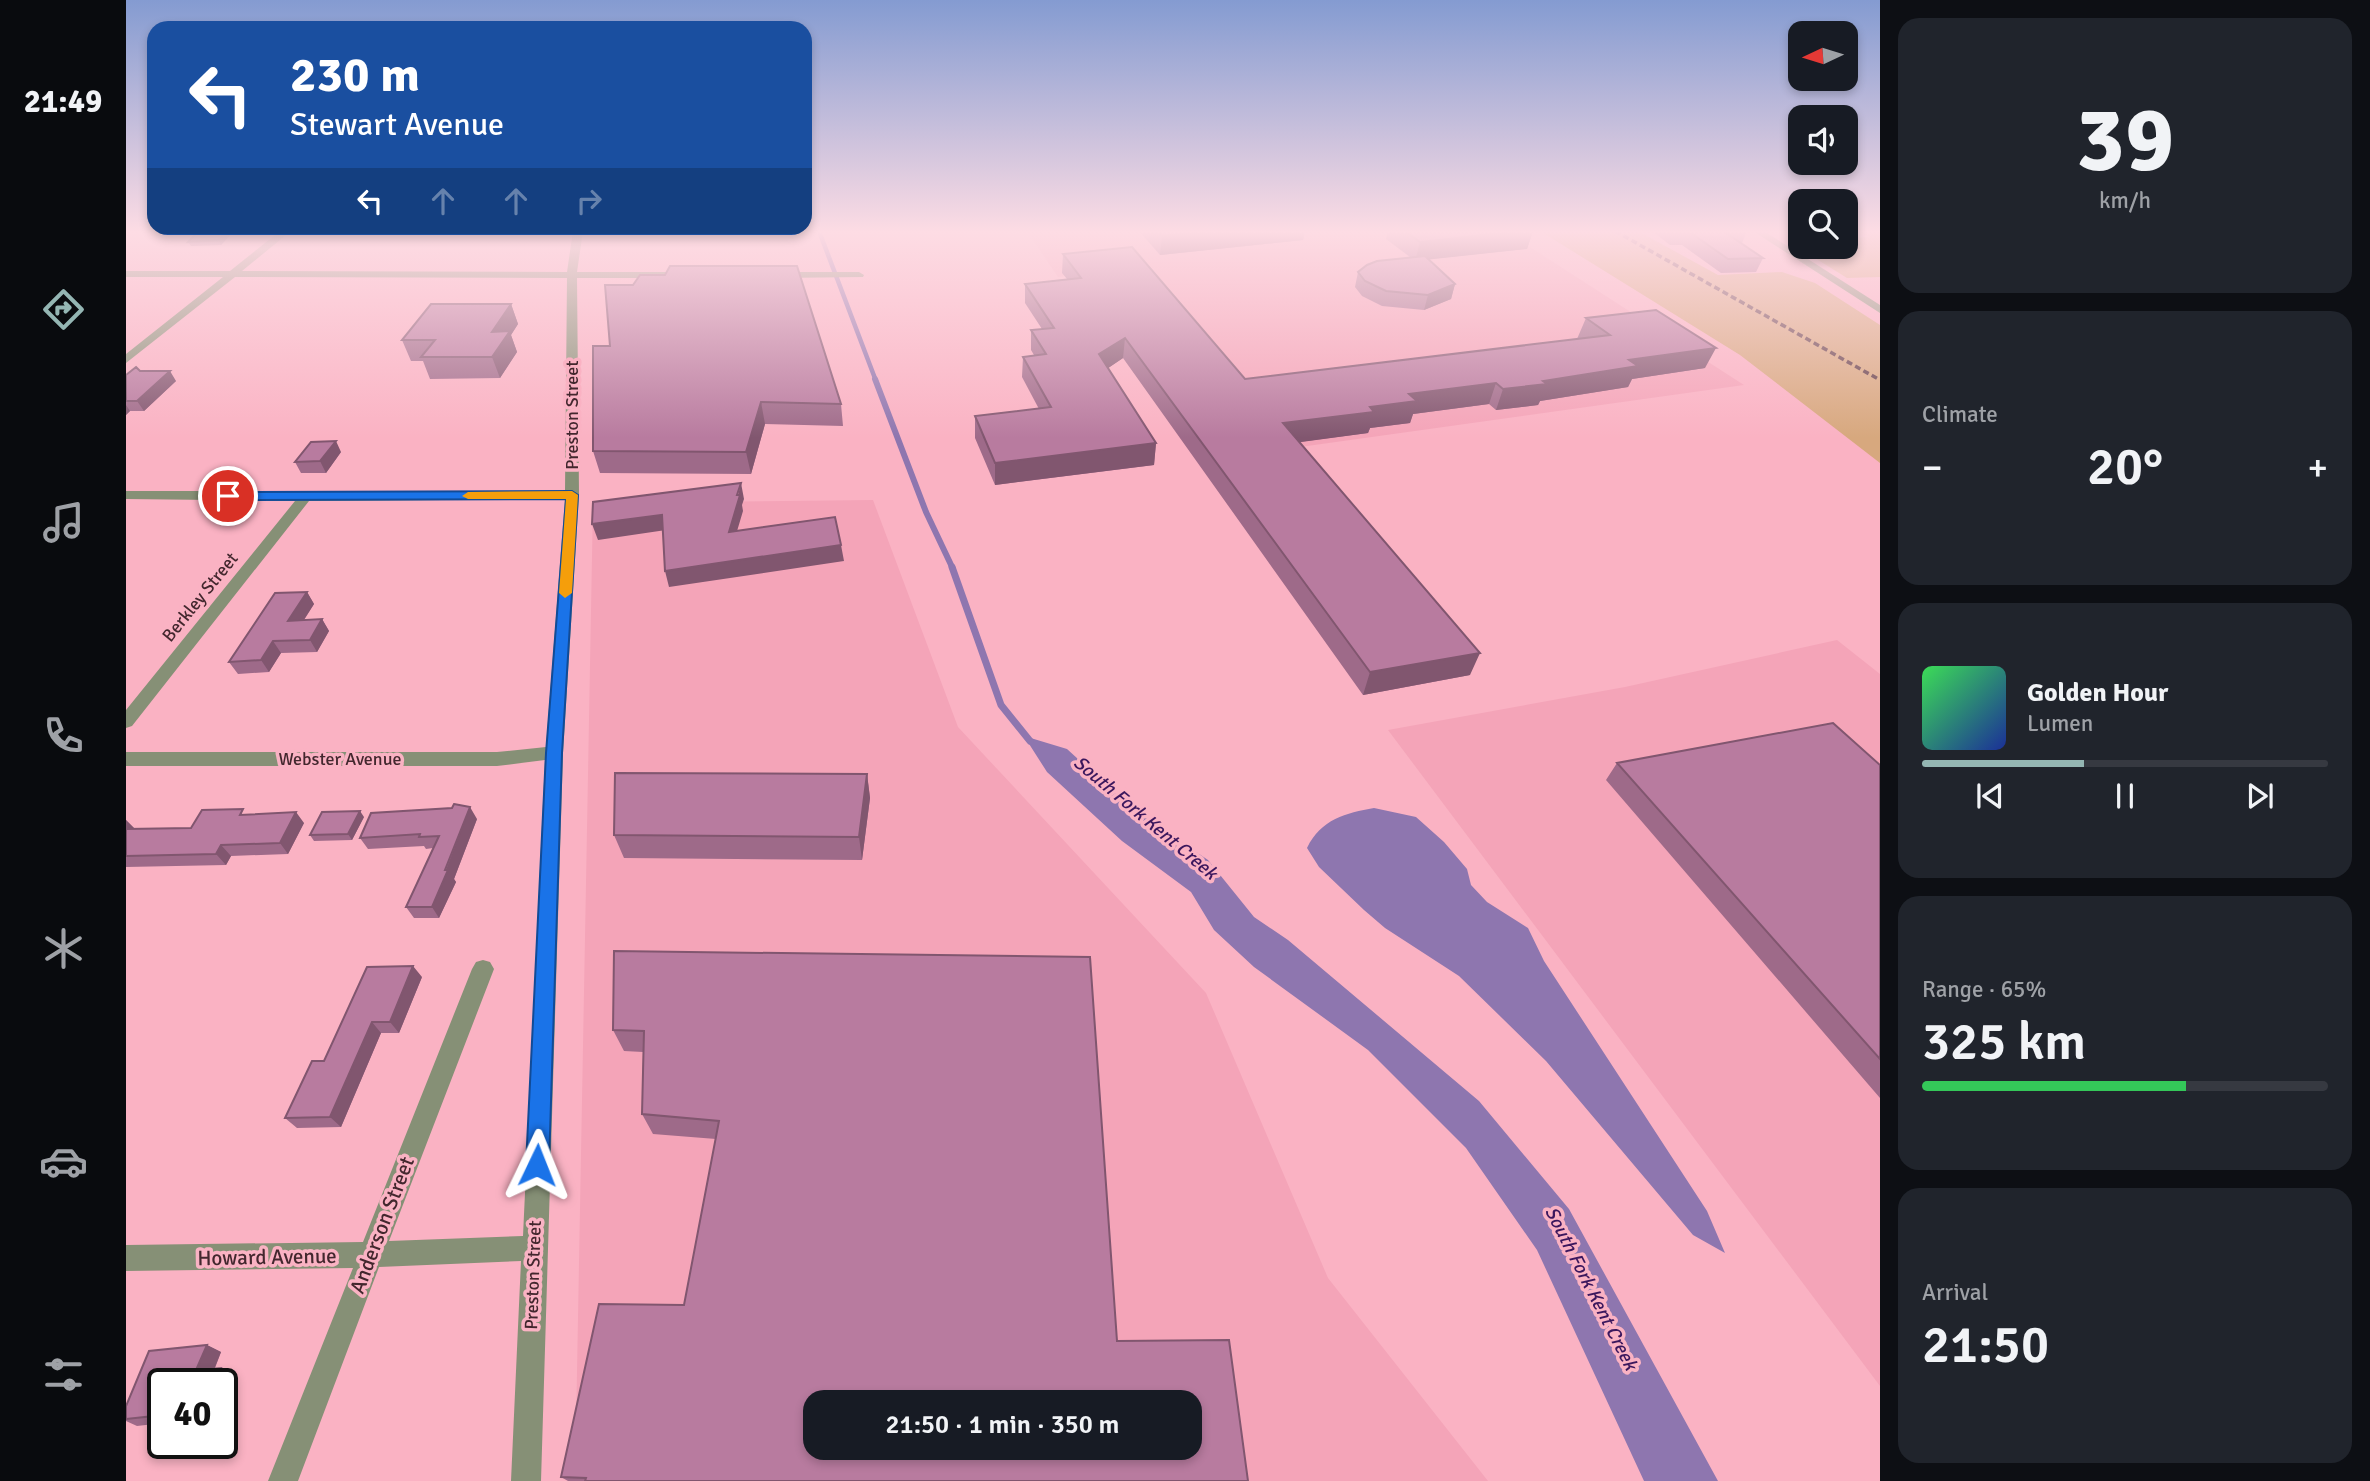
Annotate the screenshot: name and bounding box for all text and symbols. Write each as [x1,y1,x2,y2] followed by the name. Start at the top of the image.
[1788,21,1858,91] north arrow
[1788,21,1858,259] map controls
[290,45,420,105] text: 230 m
[175,49,266,140] icon: left
[24,82,102,121] text: 21:49
[2076,84,2174,197] text: 39
[290,105,504,144] text: Stewart Avenue
[1788,105,1858,175] button: sound
[351,182,389,220] icon: left
[424,182,462,220] icon: ahead
[497,182,535,220] icon: ahead
[570,182,608,220] icon: right
[2099,186,2151,215] text: km/h
[1788,189,1858,259] button: search
[39,285,88,334] icon: directions
[561,360,583,470] street label: Preston Street
[1922,400,1998,429] text: Climate
[2087,435,2163,499] text: 20°
[1922,444,1943,491] text: −
[2307,444,2328,491] text: +
[198,466,258,526] pin
[209,477,247,515] icon: arrive
[39,498,88,547] icon: music
[157,548,243,646] street label: Berkley Street
[2027,677,2168,709] text: Golden Hour
[2027,709,2093,738] text: Lumen
[39,711,88,760] icon: phone
[278,748,402,770] street label: Webster Avenue
[1069,751,1223,886] water label: South Fork Kent Creek
[1971,777,2009,815] icon: previous
[2106,777,2144,815] icon: pause
[2241,777,2279,815] icon: next
[39,924,88,973] icon: climate
[1922,975,2046,1004] text: Range · 65%
[1922,1010,2086,1074] text: 325 km
[500,1128,574,1202] position arrow
[39,1137,88,1186] icon: car
[344,1153,420,1297] street label: Anderson Street
[1539,1203,1643,1376] water label: South Fork Kent Creek
[520,1220,546,1330] street label: Preston Street
[197,1243,337,1271] street label: Howard Avenue
[1922,1278,1988,1307] text: Arrival
[1922,1313,2049,1377] text: 21:50
[39,1350,88,1399] icon: filters
[147,1368,238,1459] speed limit sign: 40
[886,1409,1119,1441] text: 21:50 · 1 min · 350 m

